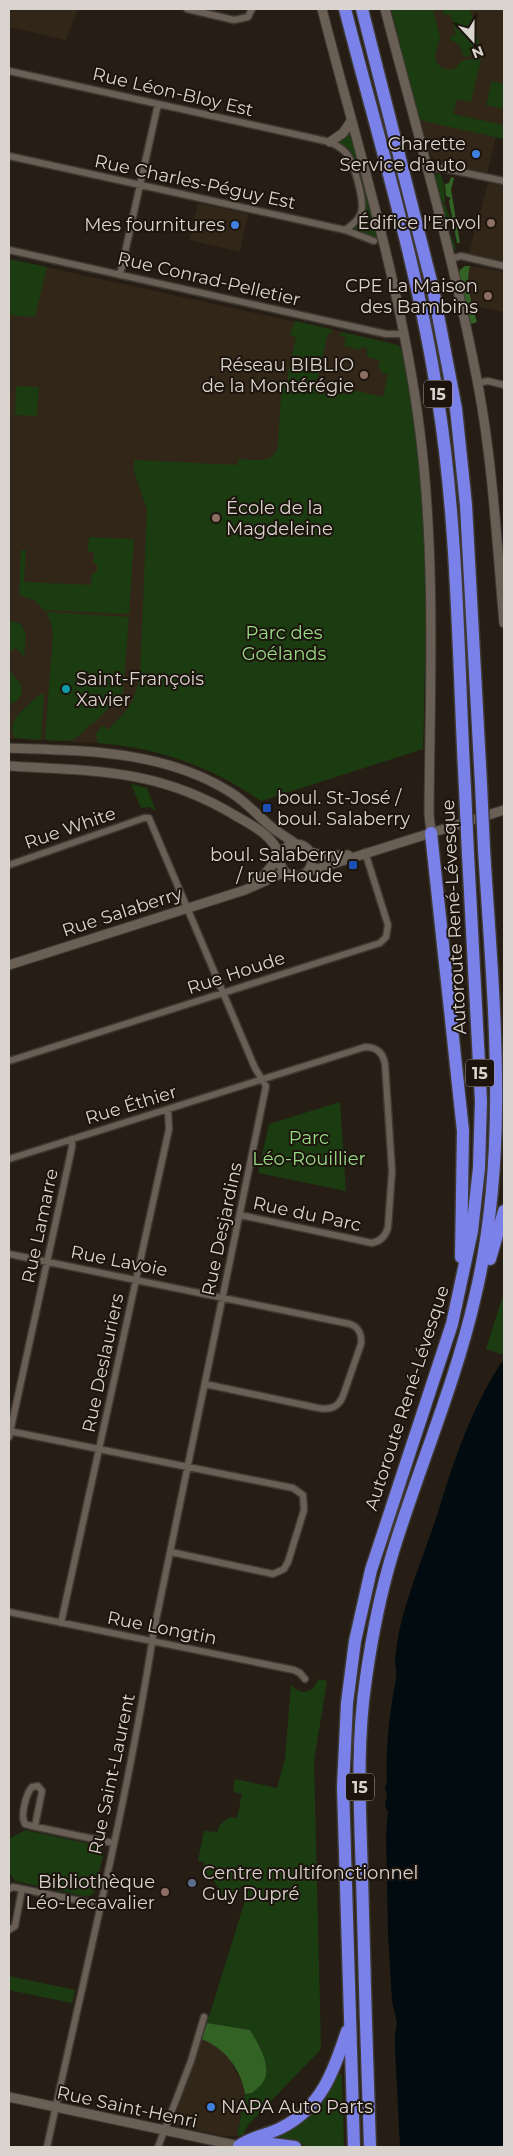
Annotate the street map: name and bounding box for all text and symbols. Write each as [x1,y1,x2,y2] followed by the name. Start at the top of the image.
[448,15,498,65] north arrow
[469,42,486,63] text: N
[90,63,256,121] street label: Rue Léon-Bloy Est
[340,133,466,176] place label: Charette Service d'auto
[470,148,482,160] marker: Charette Service d'auto
[92,150,298,214] street label: Rue Charles-Péguy Est
[358,212,481,234] place label: Édifice l'Envol
[84,214,225,236] place label: Mes fournitures
[485,217,497,229] marker: Édifice l'Envol
[229,219,241,231] marker: Mes fournitures
[115,247,303,311] street label: Rue Conrad-Pelletier
[345,275,478,318] place label: CPE La Maison des Bambins
[482,290,494,302] marker: CPE La Maison des Bambins
[202,354,354,397] place label: Réseau BIBLIO de la Montérégie
[358,369,370,381] marker: Réseau BIBLIO de la Montérégie
[424,380,452,408] road number: 15
[226,497,333,540] place label: École de la Magdeleine
[210,512,222,524] marker: École de la Magdeleine
[242,622,327,665] park label: Parc des Goélands
[76,668,204,711] place label: Saint-François Xavier
[60,683,72,695] marker: Saint-François Xavier
[277,787,410,830] place label: boul. St-José / boul. Salaberry
[437,799,471,1035] street label: Autoroute René-Lévesque
[21,802,119,854] street label: Rue White
[261,802,273,814] marker: boul. St-José / boul. Salaberry
[210,844,343,887] place label: boul. Salaberry / rue Houde
[347,859,359,871] marker: boul. Salaberry / rue Houde
[59,882,185,942] street label: Rue Salaberry
[184,947,288,999] street label: Rue Houde
[466,1060,494,1086] road number: 15
[82,1081,180,1129] street label: Rue Éthier
[252,1127,366,1170] park label: Parc Léo-Rouillier
[197,1160,247,1298] street label: Rue Desjardins
[17,1167,63,1285] street label: Rue Lamarre
[251,1192,363,1236] street label: Rue du Parc
[69,1241,169,1281] street label: Rue Lavoie
[360,1283,454,1513] street label: Autoroute René-Lévesque
[78,1291,129,1435] street label: Rue Deslauriers
[105,1607,219,1649] street label: Rue Longtin
[84,1691,140,1857] street label: Rue Saint-Laurent
[346,1774,374,1800] road number: 15
[202,1862,418,1905] place label: Centre multifonctionnel Guy Dupré
[26,1871,155,1914] place label: Bibliothèque Léo-Lecavalier
[186,1877,198,1889] marker: Centre multifonctionnel Guy Dupré
[159,1886,171,1898] marker: Bibliothèque Léo-Lecavalier
[55,2081,199,2133] street label: Rue Saint-Henri
[221,2096,373,2118] place label: NAPA Auto Parts
[205,2101,217,2113] marker: NAPA Auto Parts

